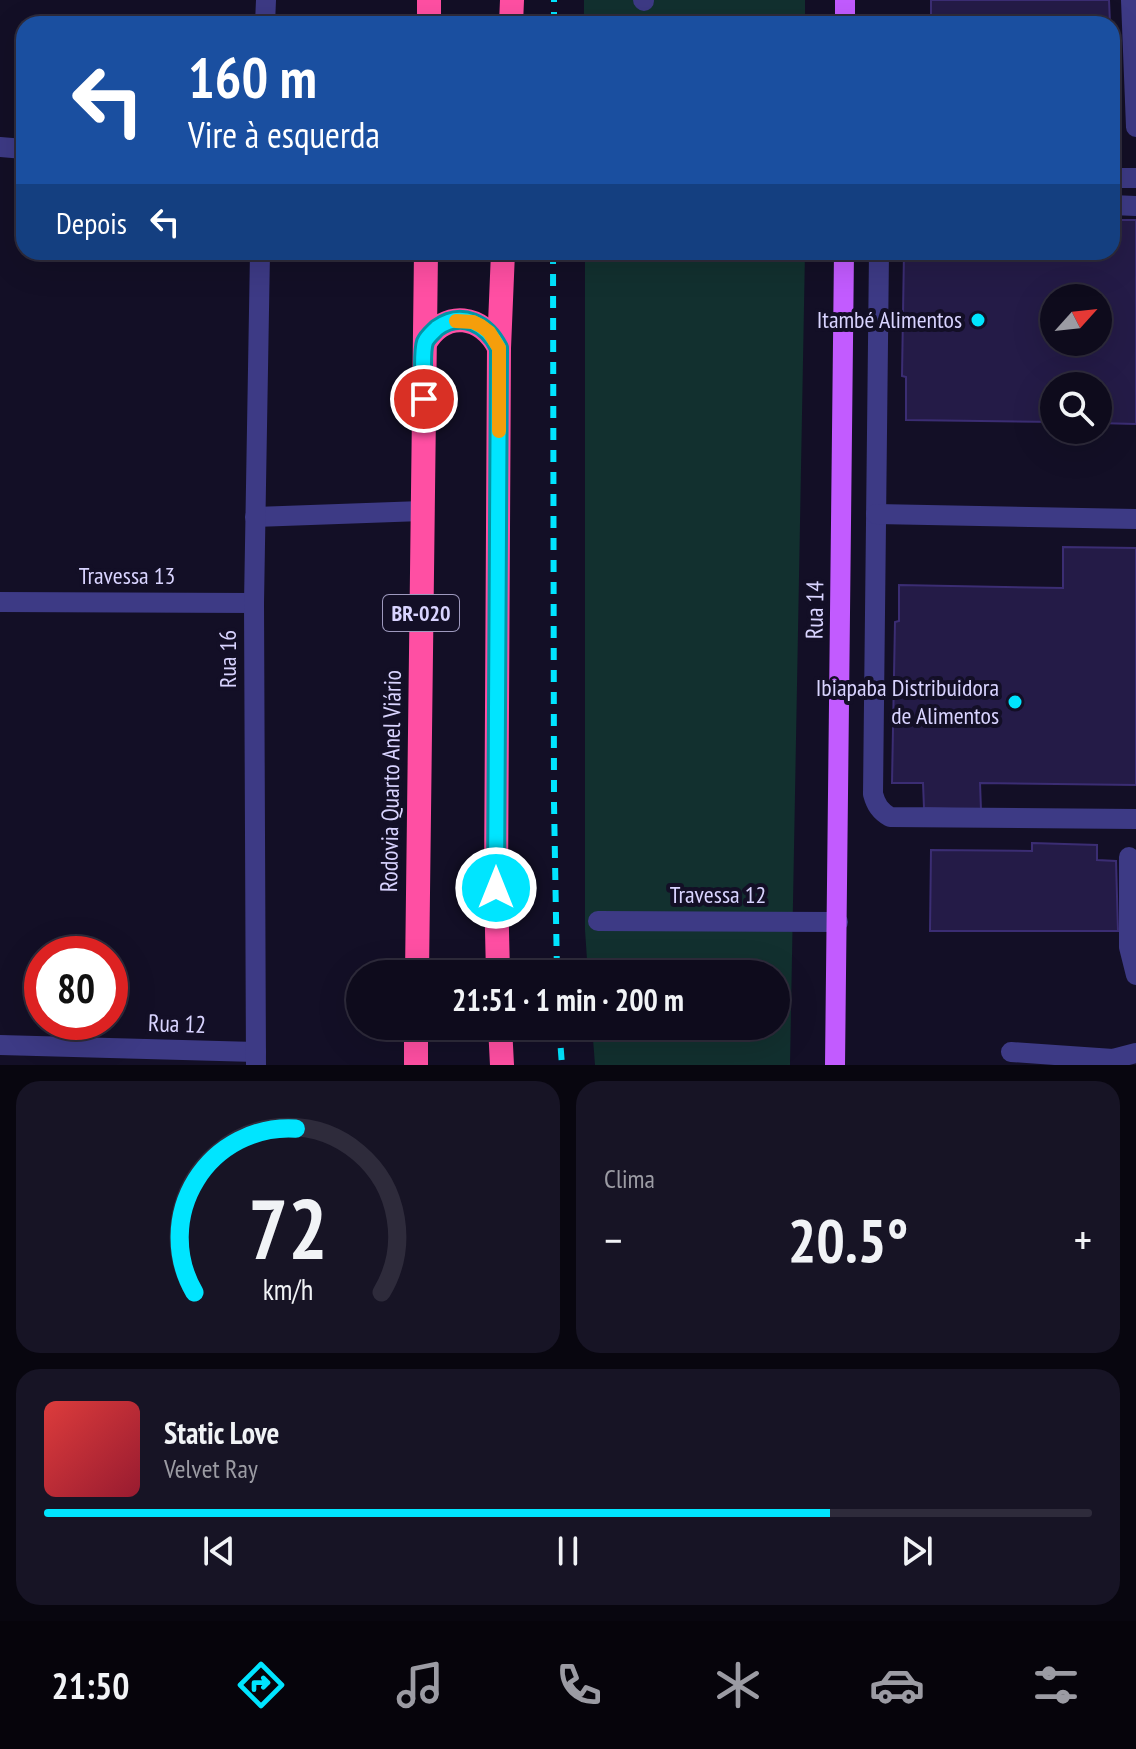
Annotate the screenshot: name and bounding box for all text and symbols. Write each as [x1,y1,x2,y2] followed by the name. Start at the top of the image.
[188,41,317,113] text: 160 m
[56,48,160,152] icon: left
[188,111,380,158] text: Vire à esquerda
[143,200,187,244] icon: left
[56,203,127,242] text: Depois
[1040,284,1112,356] north arrow
[1040,284,1112,444] map controls
[817,304,962,335] place label: Itambé Alimentos
[969,311,987,329] marker: Itambé Alimentos
[390,365,458,433] pin
[1040,372,1112,444] button: search
[402,377,446,421] icon: arrive
[79,560,175,591] street label: Travessa 13
[798,580,831,639] street label: Rua 14
[383,595,459,631] road number: BR-020
[212,630,243,688] street label: Rua 16
[373,670,408,892] street label: Rodovia Quarto Anel Viário
[816,672,999,731] place label: Ibiapaba Distribuidora de Alimentos
[1006,693,1024,711] marker: Ibiapaba Distribuidora de Alimentos
[454,846,538,930] position arrow
[670,879,766,910] street label: Travessa 12
[24,936,128,1040] speed limit sign: 80
[452,980,684,1019] text: 21:51 · 1 min · 200 m
[147,1007,207,1040] street label: Rua 12
[604,1162,655,1195] text: Clima
[248,1174,328,1282] text: 72
[788,1201,908,1279] text: 20.5°
[604,1211,622,1268] text: −
[1074,1211,1092,1268] text: +
[263,1271,313,1308] text: km/h
[164,1413,279,1452] text: Static Love
[164,1452,258,1485] text: Velvet Ray
[197,1529,241,1573] icon: previous
[546,1529,590,1573] icon: pause
[895,1529,939,1573] icon: next
[233,1657,289,1713] icon: directions
[392,1657,448,1713] icon: music
[551,1657,607,1713] icon: phone
[710,1657,766,1713] icon: climate
[869,1657,925,1713] icon: car
[1028,1657,1084,1713] icon: filters
[52,1662,129,1709] text: 21:50

